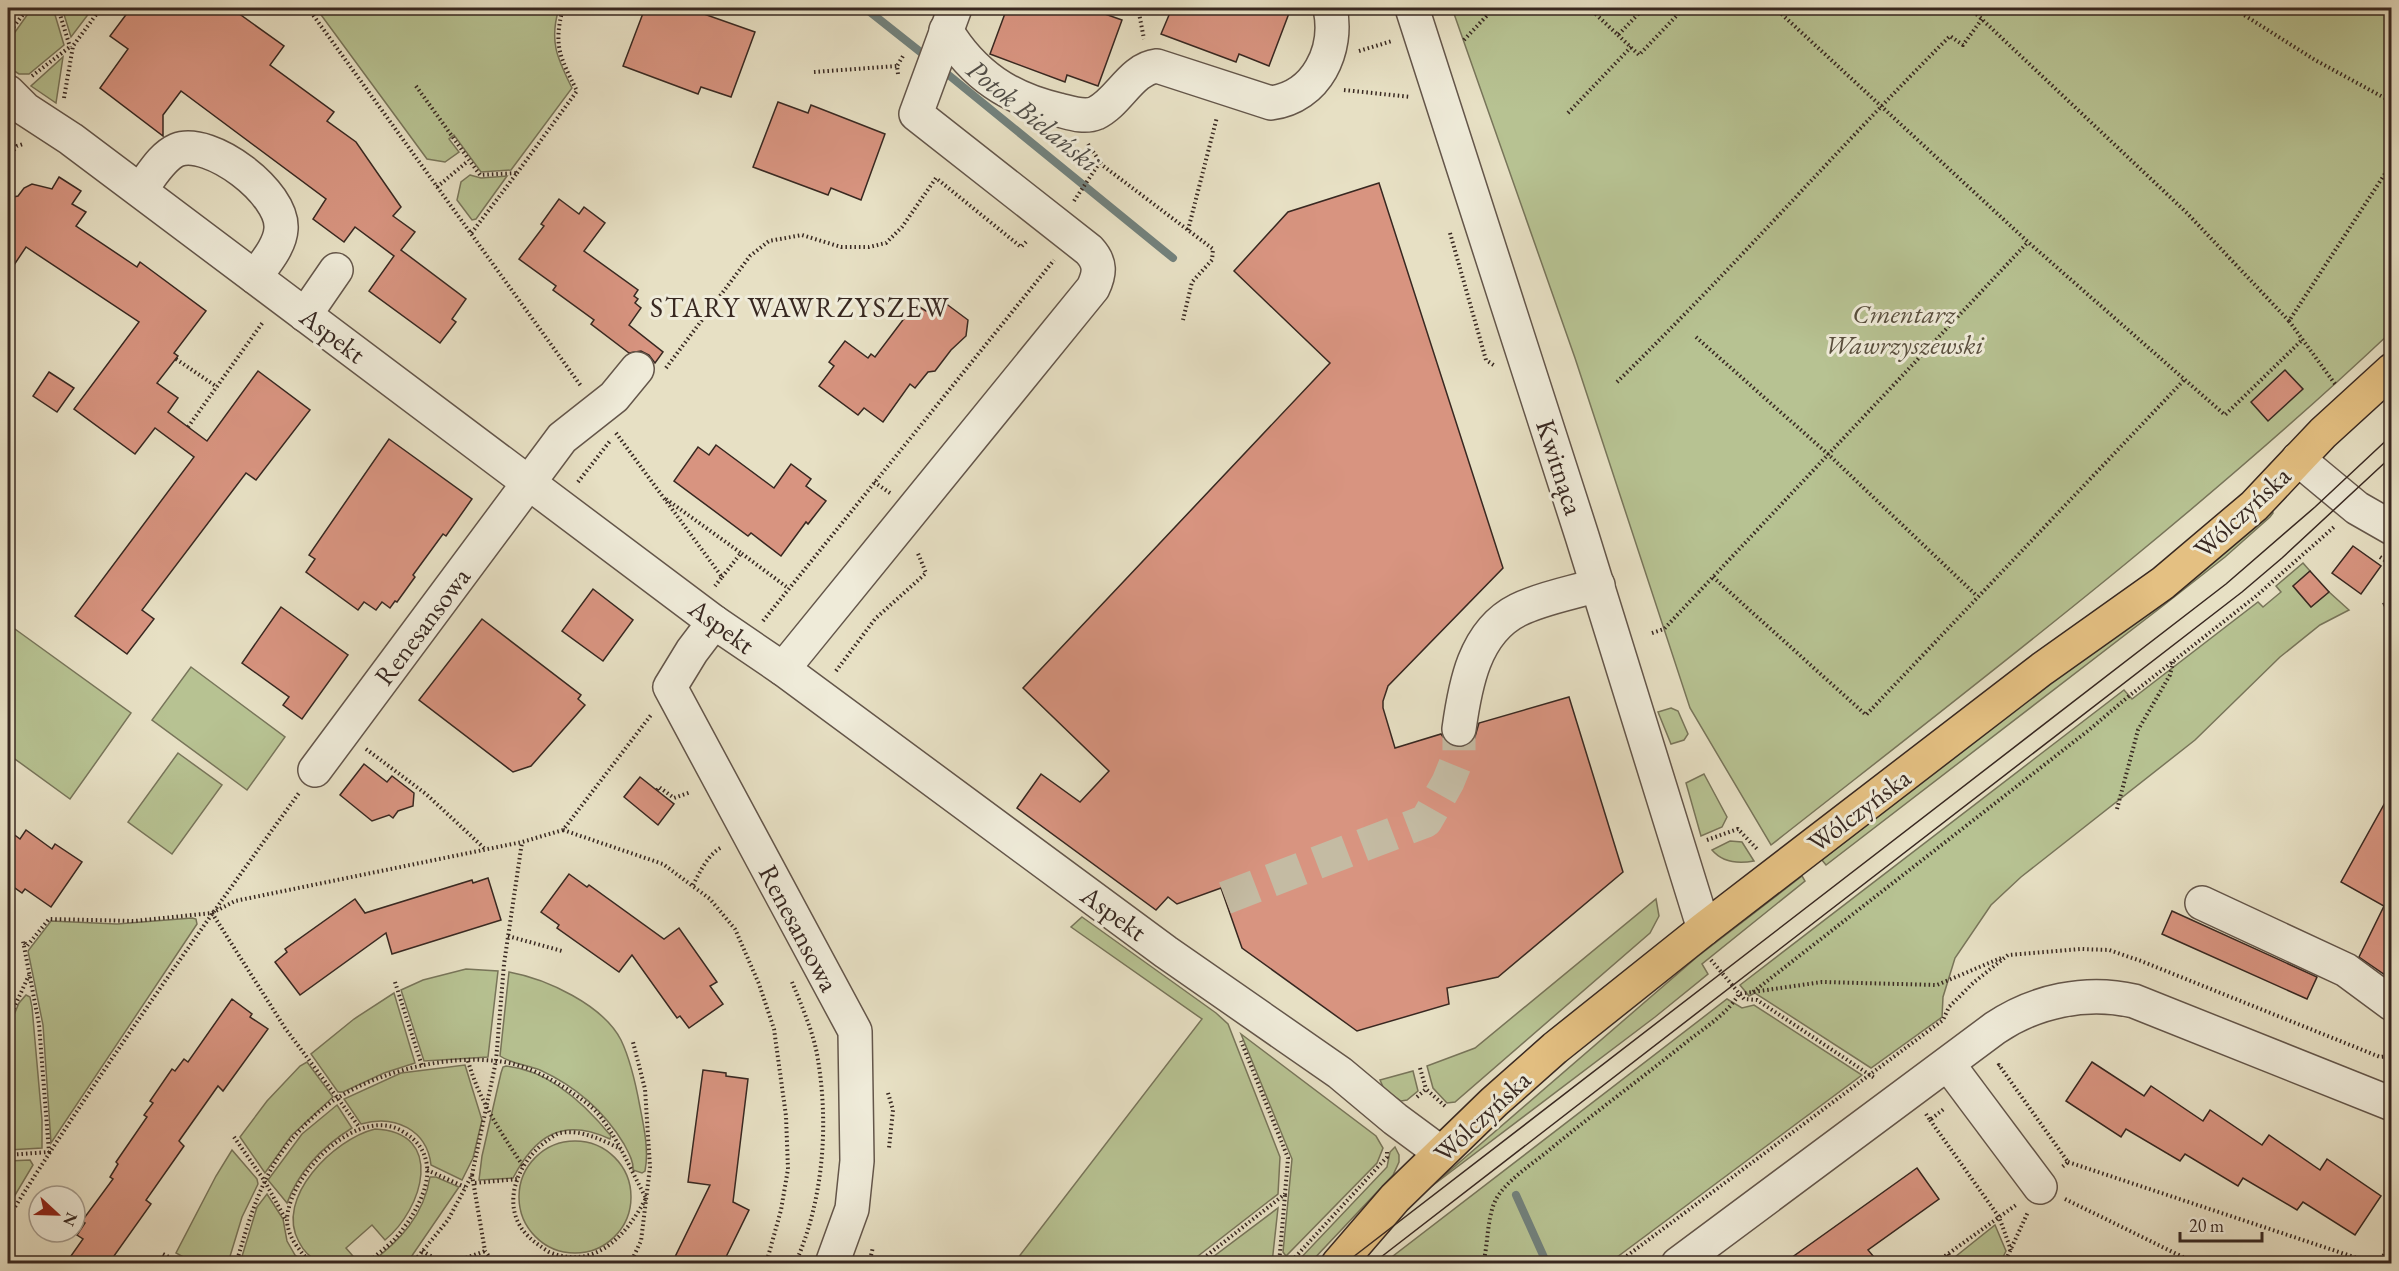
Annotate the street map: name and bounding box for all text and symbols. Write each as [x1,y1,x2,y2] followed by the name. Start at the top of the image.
[960,51,1108,180] water label: Potok Bielański
[650,289,950,325] district label: STARY WAWRZYSZEW
[1824,296,1985,362] park label: Cmentarz Wawrzyszewski
[292,298,373,371] street label: Aspekt
[1528,415,1592,519] street label: Kwitnąca
[2186,458,2298,566] street label: Wólczyńska
[366,560,478,692] street label: Renesansowa
[681,590,762,662] street label: Aspekt
[1800,760,1918,860] street label: Wólczyńska
[751,858,847,998] street label: Renesansowa
[1073,877,1154,949] street label: Aspekt
[1426,1062,1538,1170] street label: Wólczyńska
[27,1184,87,1244] north arrow
[2180,1205,2262,1243] scale bar
[58,1209,83,1229] text: N
[2189,1214,2224,1237] text: 20 m

